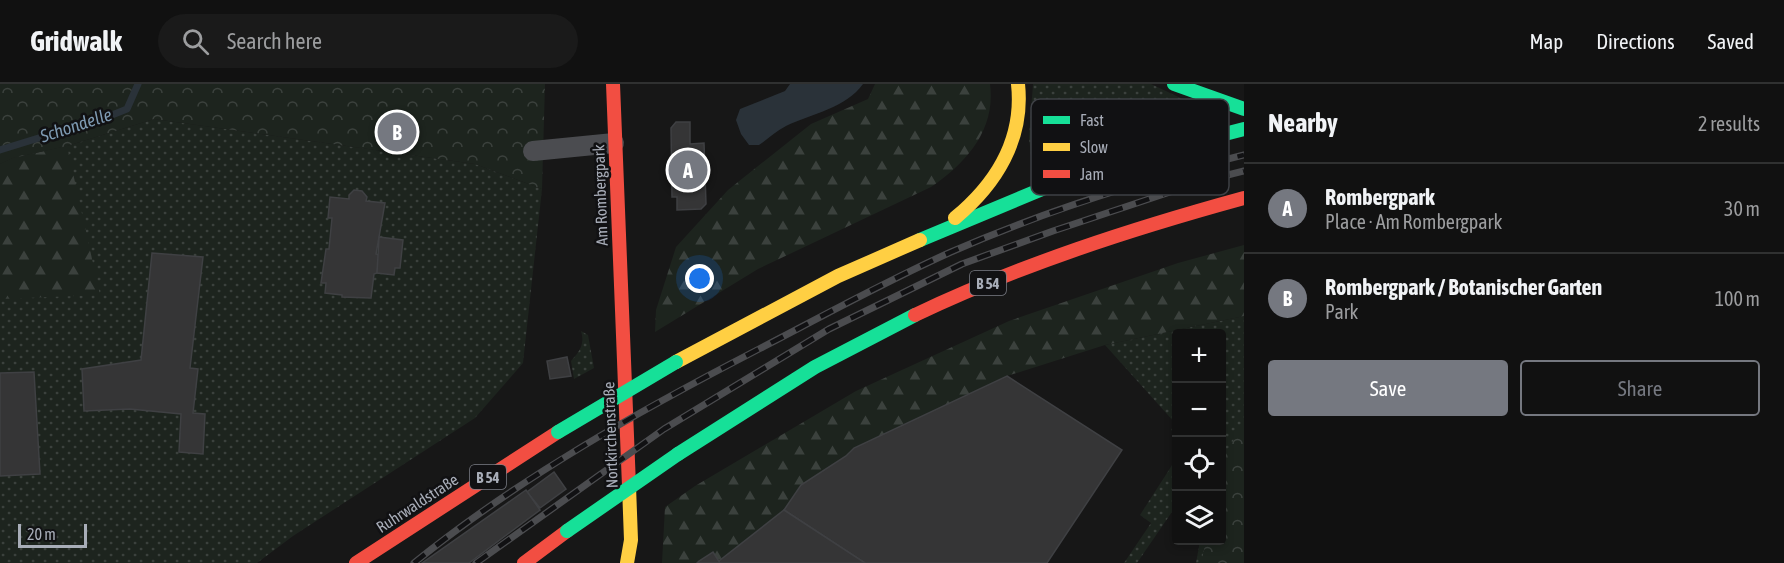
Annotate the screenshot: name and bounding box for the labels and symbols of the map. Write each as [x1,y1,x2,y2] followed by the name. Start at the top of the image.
[1031,99,1229,195] legend
[36,104,115,147] water label: Schondelle
[378,110,416,154] pin: B
[1080,111,1104,129] text: Fast
[1080,138,1108,156] text: Slow
[589,144,612,246] street label: Am Rombergpark
[668,148,708,193] pin: A
[1080,165,1104,183] text: Jam
[685,264,714,293] your location
[970,271,1006,295] road number: B 54
[599,381,621,489] street label: Nortkirchenstraße
[470,465,506,489] road number: B 54
[373,470,461,536] street label: Ruhrwaldstraße
[18,521,87,548] scale bar

